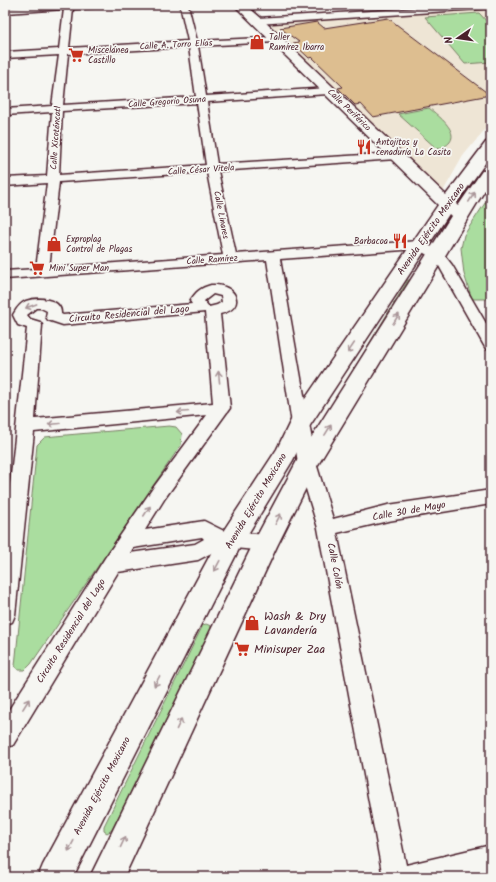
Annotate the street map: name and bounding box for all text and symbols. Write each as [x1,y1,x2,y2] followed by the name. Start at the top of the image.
[438,18,478,58] north arrow
[269,30,324,55] place label: Taller Ramírez Ibarra
[248,33,266,51] shop icon: Taller Ramírez Ibarra
[440,35,459,45] text: N
[139,36,213,54] street label: Calle A. Torro Elías
[88,43,129,68] place label: Miscelánea Castillo
[67,46,85,64] supermarket icon: Miscelánea Castillo
[324,85,374,135] street label: Calle Periférico
[128,92,206,112] street label: Calle Gregorio Osuna
[46,105,66,170] street label: Calle Xicoténcatl
[376,135,451,160] place label: Antojitos y cenaduría La Casita
[355,138,373,156] restaurant icon: Antojitos y cenaduría La Casita
[167,160,235,180] street label: Calle César Vitela
[393,179,469,278] street label: Avenida Ejército Mexicano
[209,190,233,240] street label: Calle Linares
[468,192,476,203] one-way arrow
[66,232,133,257] place label: Exproplag Control de Plagas
[391,232,409,250] restaurant icon: Barbacoa
[354,234,388,249] place label: Barbacoa
[45,235,63,253] shop icon: Exproplag Control de Plagas
[186,251,238,269] street label: Calle Ramírez
[28,259,46,277] supermarket icon: Mini Super Man
[49,261,109,276] place label: Mini Super Man
[68,301,190,327] street label: Circuito Residencial del Lago
[26,302,38,310] one-way arrow
[392,314,400,325] one-way arrow
[347,342,355,353] one-way arrow
[215,371,222,384] one-way arrow
[177,408,190,415] one-way arrow
[47,420,60,427] one-way arrow
[324,424,332,436] one-way arrow
[221,450,291,552] street label: Avenida Ejército Mexicano
[371,497,447,525] street label: Calle 30 de Mayo
[143,506,151,517] one-way arrow
[275,513,282,525] one-way arrow
[323,541,347,591] street label: Calle Colón
[213,560,220,572] one-way arrow
[32,575,110,686] street label: Circuito Residencial del Lago
[264,607,326,640] place label: Wash & Dry Lavandería
[243,614,261,632] shop icon: Wash & Dry Lavandería
[233,640,251,658] supermarket icon: Minisuper Zaa
[254,640,325,659] place label: Minisuper Zaa
[153,675,160,687] one-way arrow
[22,698,30,710] one-way arrow
[176,719,183,731] one-way arrow
[69,733,135,838] street label: Avenida Ejército Mexicano
[120,836,127,848] one-way arrow
[67,840,74,852] one-way arrow

